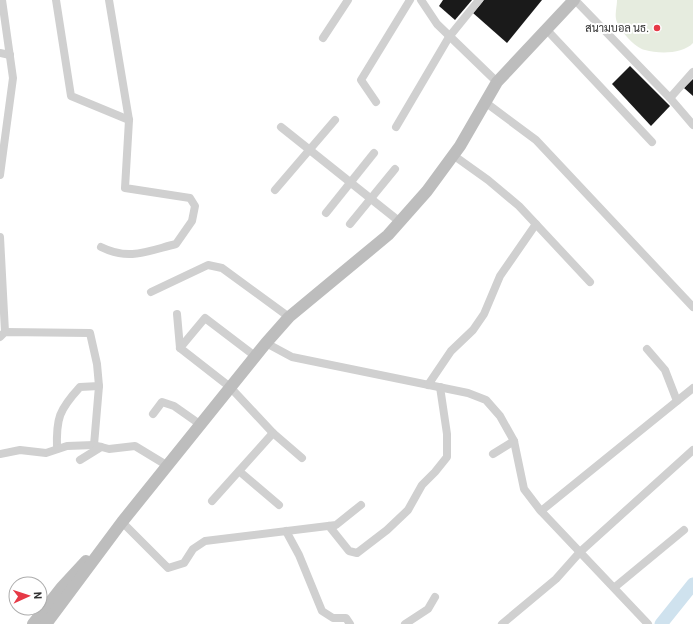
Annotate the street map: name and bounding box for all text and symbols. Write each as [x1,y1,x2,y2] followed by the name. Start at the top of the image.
[585,21,649,34] place label: สนามบอล นธ.
[652,23,662,33] marker: สนามบอล นธ.
[8,576,48,616] north arrow
[32,591,45,599] text: N

